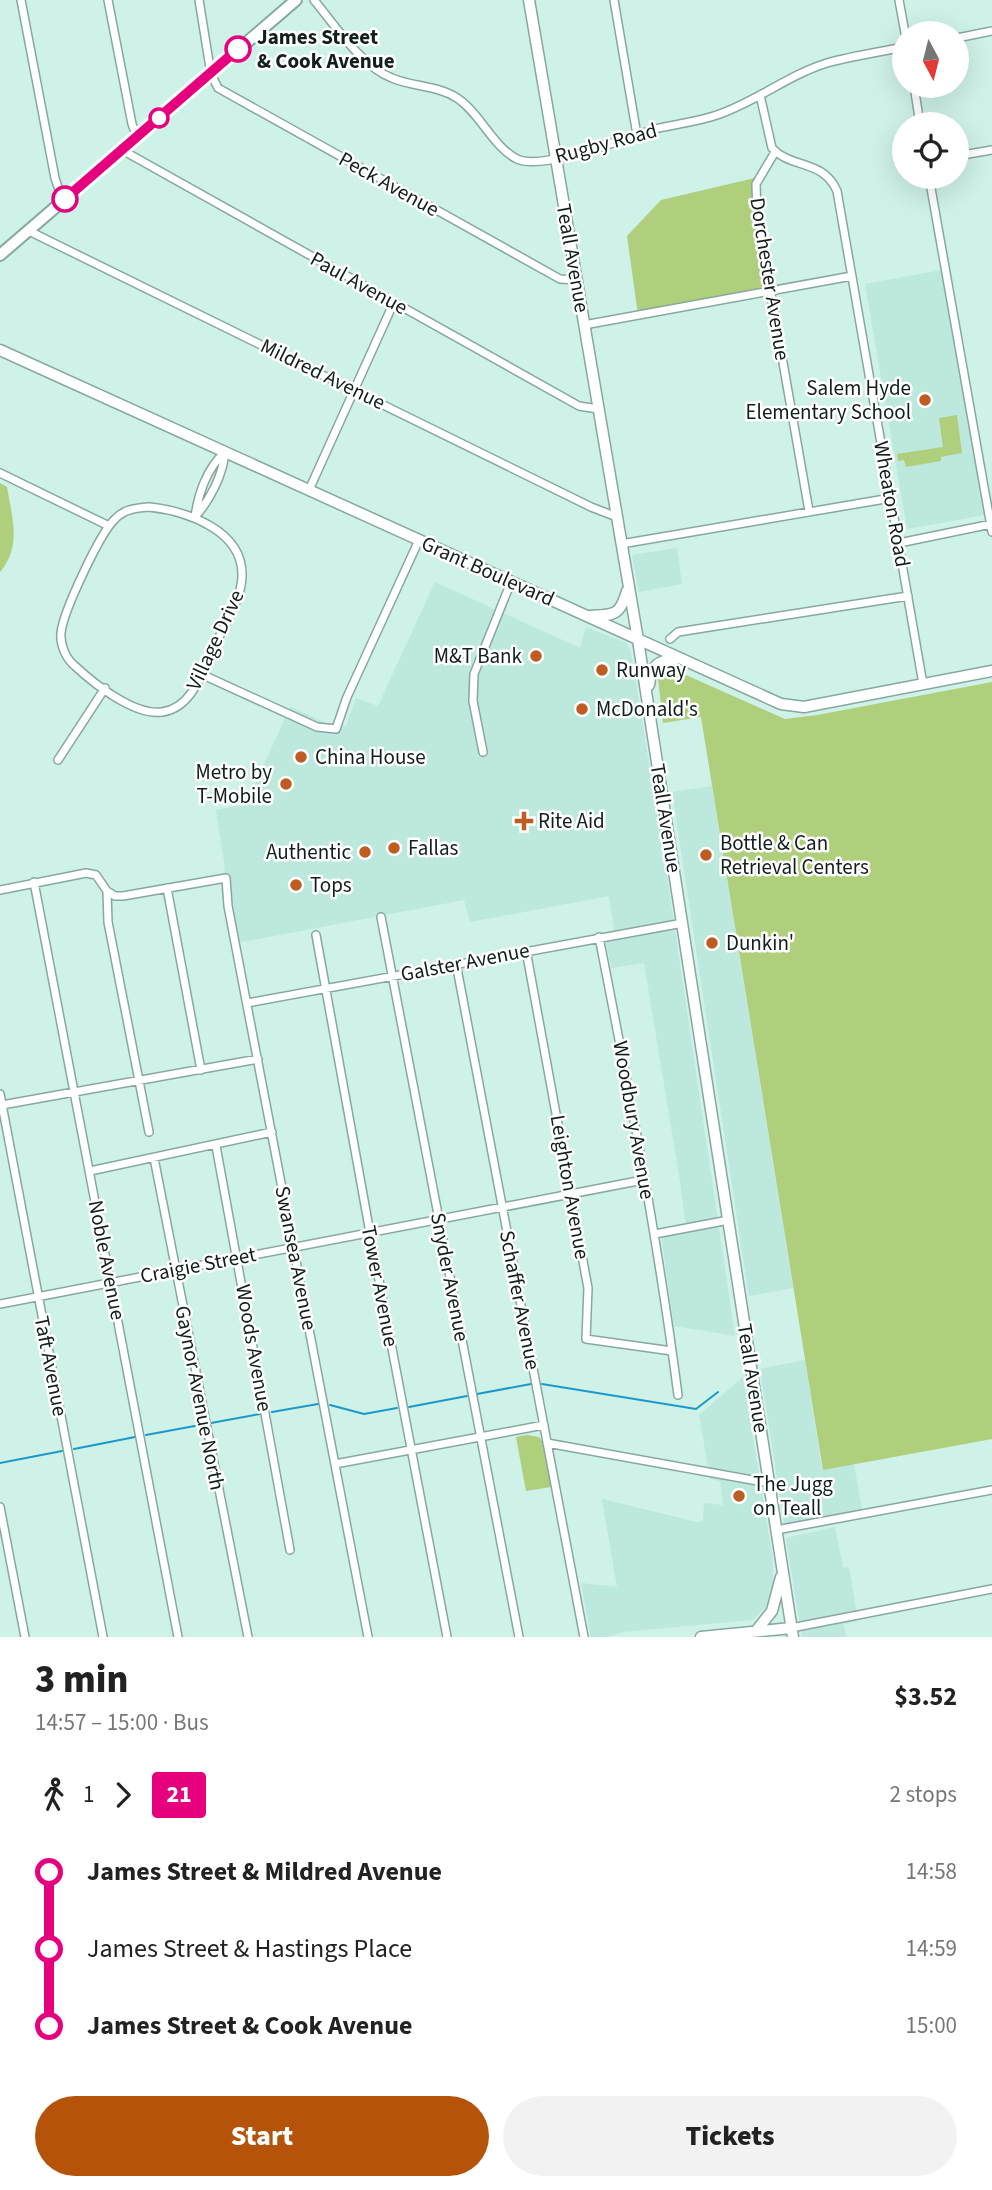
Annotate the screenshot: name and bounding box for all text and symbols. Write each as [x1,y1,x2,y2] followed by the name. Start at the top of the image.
[892,21,970,98] north arrow
[892,21,969,189] map controls
[257,22,395,76] place label: James Street & Cook Avenue
[225,36,251,62] marker: James Street & Cook Avenue
[149,108,169,128] unlabelled marker
[892,112,969,189] button: locate
[552,115,660,171] street label: Rugby Road
[333,144,445,224] street label: Peck Avenue
[52,186,78,212] unlabelled marker
[742,195,798,363] street label: Dorchester Avenue
[549,201,597,315] street label: Teall Avenue
[305,244,413,322] street label: Paul Avenue
[256,331,390,417] street label: Mildred Avenue
[745,373,911,427] place label: Salem Hyde Elementary School
[917,392,933,408] marker: Salem Hyde Elementary School
[866,439,918,569] street label: Wheaton Road
[417,528,559,614] street label: Grant Boulevard
[179,585,251,695] street label: Village Drive
[434,641,523,671] place label: M&T Bank
[528,648,544,664] marker: M&T Bank
[616,655,686,685] place label: Runway
[594,662,610,678] marker: Runway
[596,694,698,724] place label: McDonald's
[574,701,590,717] marker: McDonald's
[315,742,426,772] place label: China House
[293,749,309,765] marker: China House
[195,757,272,811] place label: Metro by T-Mobile
[643,761,689,875] street label: Teall Avenue
[278,776,294,792] marker: Metro by T-Mobile
[538,806,605,836] place label: Rite Aid
[516,813,532,829] marker: Rite Aid
[720,828,869,882] place label: Bottle & Can Retrieval Centers
[408,833,459,863] place label: Fallas
[266,837,351,867] place label: Authentic
[386,840,402,856] marker: Fallas
[357,844,373,860] marker: Authentic
[698,847,714,863] marker: Bottle & Can Retrieval Centers
[310,870,352,900] place label: Tops
[288,877,304,893] marker: Tops
[726,928,794,958] place label: Dunkin'
[398,935,532,989] street label: Galster Avenue
[704,935,720,951] marker: Dunkin'
[605,1038,663,1202] street label: Woodbury Avenue
[543,1112,597,1262] street label: Leighton Avenue
[267,1183,325,1333] street label: Swansea Avenue
[81,1198,133,1322] street label: Noble Avenue
[423,1210,477,1344] street label: Snyder Avenue
[354,1223,406,1349] street label: Tower Avenue
[492,1228,548,1372] street label: Schaffer Avenue
[137,1239,259,1291] street label: Craigie Street
[228,1282,280,1414] street label: Woods Avenue
[167,1303,233,1493] street label: Gaynor Avenue North
[27,1313,75,1419] street label: Taft Avenue
[730,1321,776,1435] street label: Teall Avenue
[753,1469,833,1523] place label: The Jugg on Teall
[731,1488,747,1504] marker: The Jugg on Teall
[35,1653,128,1707] text: 3 min
[894,1678,957,1715] text: $3.52
[35,1706,209,1739] text: 14:57 – 15:00 · Bus
[35,1776,73,1814] icon: walk
[104,1776,142,1814] icon: forward
[166,1777,192,1812] text: 21
[83,1778,94,1811] text: 1
[890,1778,957,1811] text: 2 stops
[87,1853,442,1890] text: James Street & Mildred Avenue
[906,1855,957,1888] text: 14:58
[87,1930,412,1967] text: James Street & Hastings Place
[906,1932,957,1965] text: 14:59
[87,2007,412,2044] text: James Street & Cook Avenue
[906,2009,957,2042] text: 15:00
[35,2096,489,2176] button: Start
[503,2096,957,2176] button: Tickets

